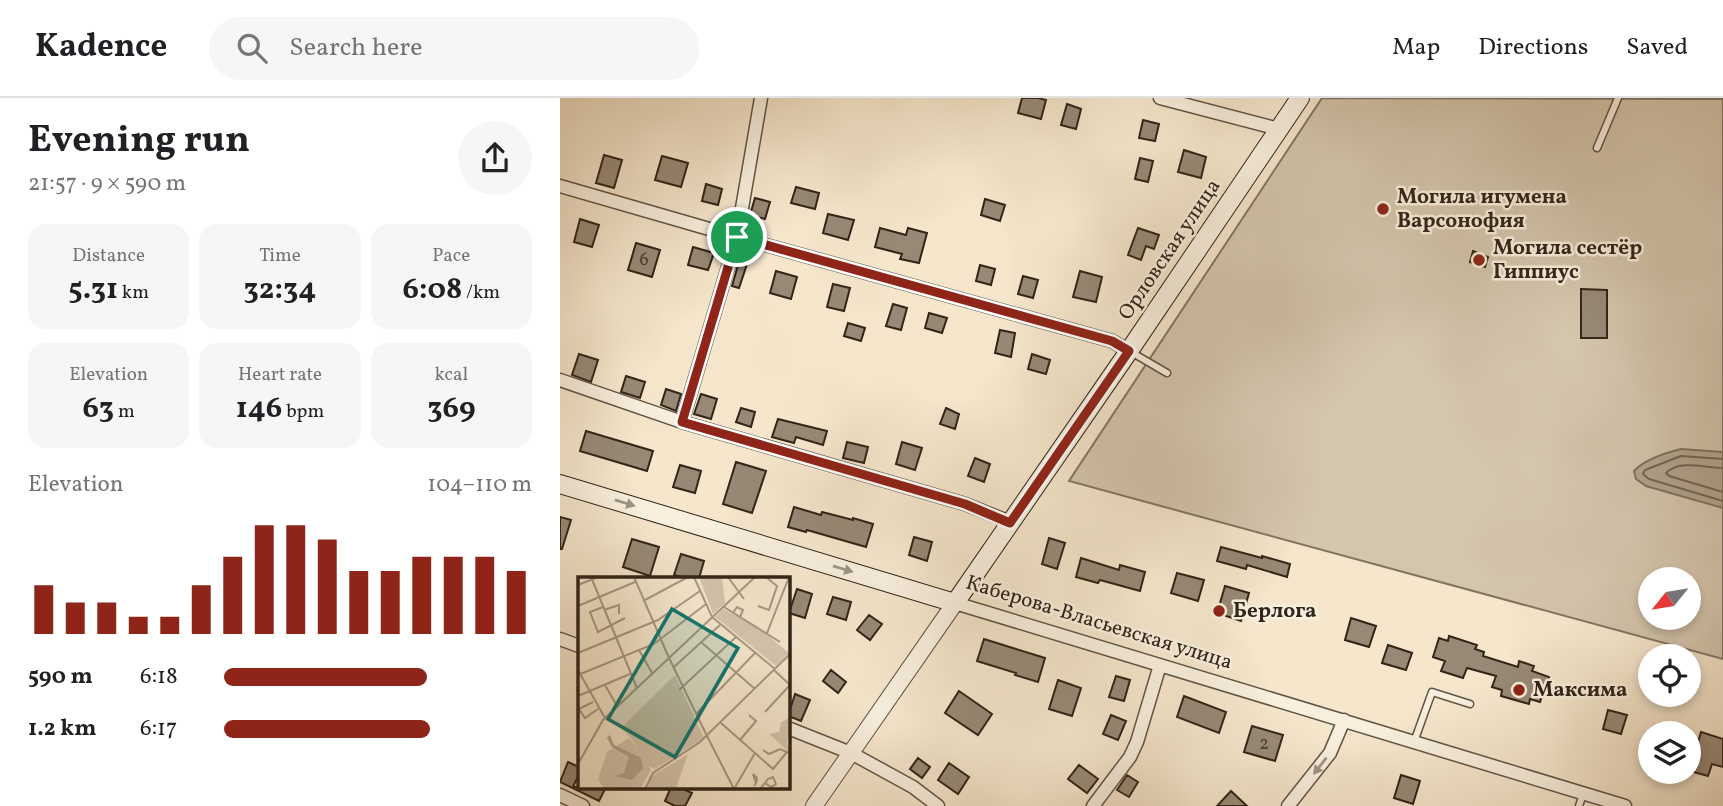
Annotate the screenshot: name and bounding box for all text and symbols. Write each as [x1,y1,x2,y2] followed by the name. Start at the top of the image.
[209,17,699,80] search box
[35,25,167,71] text: Kadence
[233,29,271,67] icon: search
[289,30,423,66] text: Search here
[1392,31,1440,65] text: Map
[1478,31,1588,65] text: Directions
[1626,31,1688,65] text: Saved
[28,115,250,168] text: Evening run
[458,121,532,195] button: share
[28,168,186,200] text: 21:57 · 9 × 590 m
[1112,174,1228,326] street label: Орловская улица
[1397,183,1567,236] place label: Могила игумена Варсонофия
[1375,201,1391,217] marker: Могила игумена Варсонофия
[707,207,767,267] pin
[718,218,756,256] icon: arrive
[1493,234,1642,287] place label: Могила сестёр Гиппиус
[72,243,145,269] text: Distance
[259,243,301,269] text: Time
[432,243,470,269] text: Pace
[639,248,649,273] house number: 6
[1471,252,1487,268] marker: Могила сестёр Гиппиус
[68,269,118,311] text: 5.31
[244,269,316,311] text: 32:34
[402,269,462,311] text: 6:08
[118,280,149,306] text: km
[462,280,500,306] text: /km
[69,362,148,388] text: Elevation
[238,362,322,388] text: Heart rate
[434,362,468,388] text: kcal
[83,388,114,430] text: 63
[236,388,282,430] text: 146
[427,388,475,430] text: 369
[114,399,135,425] text: m
[282,399,324,425] text: bpm
[28,469,124,501] text: Elevation
[427,469,532,501] text: 104–110 m
[615,499,636,509] one-way arrow
[833,565,854,575] one-way arrow
[1638,567,1701,630] north arrow
[1638,567,1701,784] map controls
[962,569,1236,677] street label: Каберова-Власьевская улица
[578,577,789,788] inset map
[1233,597,1317,626] place label: Берлога
[1211,603,1227,619] marker: Берлога
[1638,644,1701,707] button: locate
[28,661,93,693] text: 590 m
[140,661,178,693] text: 6:18
[1533,676,1627,705] place label: Максима
[1511,682,1527,698] marker: Максима
[28,713,97,745] text: 1.2 km
[140,713,177,745] text: 6:17
[1638,721,1701,784] button: layers
[1259,732,1269,757] house number: 2
[1313,756,1328,774] one-way arrow

